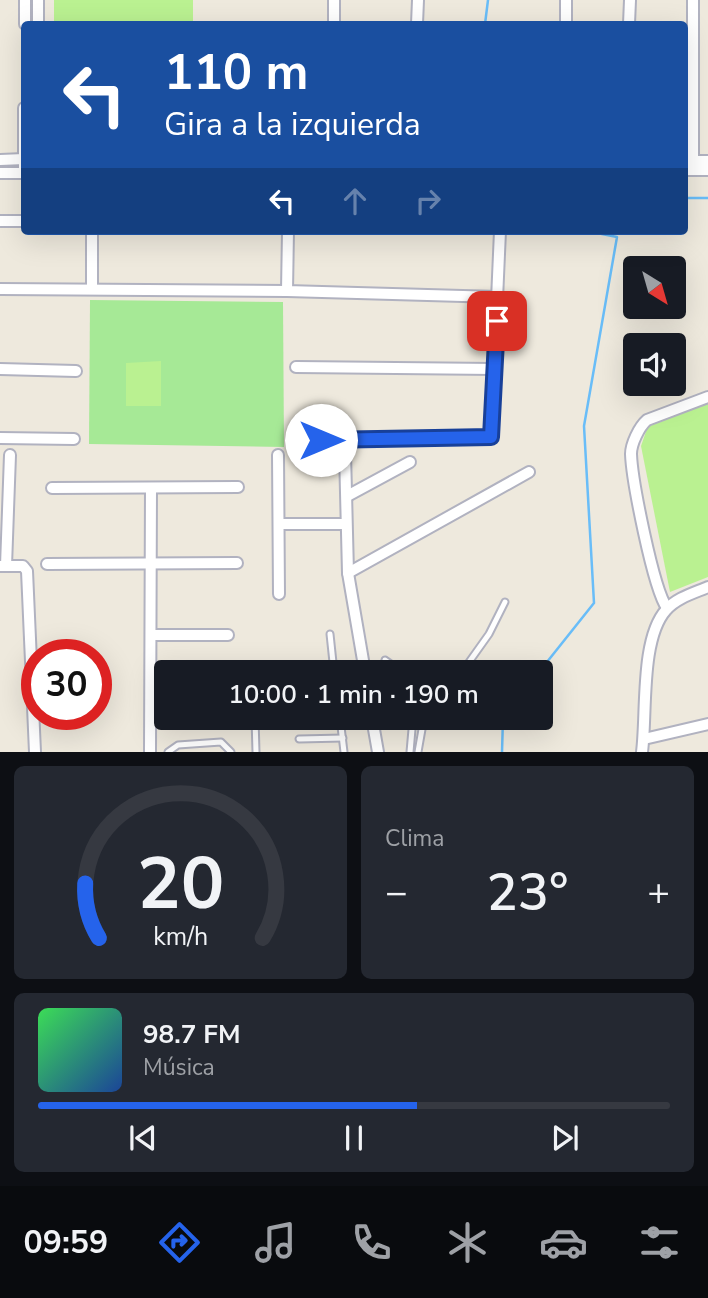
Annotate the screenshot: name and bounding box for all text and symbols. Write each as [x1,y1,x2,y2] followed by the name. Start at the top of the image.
[164,39,308,106] text: 110 m
[49,49,140,140] icon: left
[164,103,421,146] text: Gira a la izquierda
[263,182,301,220] icon: left
[336,182,374,220] icon: ahead
[409,182,447,220] icon: right
[623,256,686,318] north arrow
[623,256,686,396] map controls
[467,291,527,351] pin
[478,302,516,340] icon: arrive
[623,333,686,396] button: sound
[284,403,358,477] position arrow
[21,639,112,730] speed limit sign: 30
[228,677,479,712] text: 10:00 · 1 min · 190 m
[385,823,445,854] text: Clima
[137,835,224,935] text: 20
[487,857,568,928] text: 23°
[385,867,408,918] text: −
[647,867,670,918] text: +
[153,920,208,954] text: km/h
[143,1017,240,1052] text: 98.7 FM
[143,1052,215,1083] text: Música
[124,1119,162,1157] icon: previous
[335,1119,373,1157] icon: pause
[546,1119,584,1157] icon: next
[155,1218,204,1267] icon: directions
[251,1218,300,1267] icon: music
[347,1218,396,1267] icon: phone
[443,1218,492,1267] icon: climate
[539,1218,588,1267] icon: car
[635,1218,684,1267] icon: filters
[24,1221,108,1264] text: 09:59

